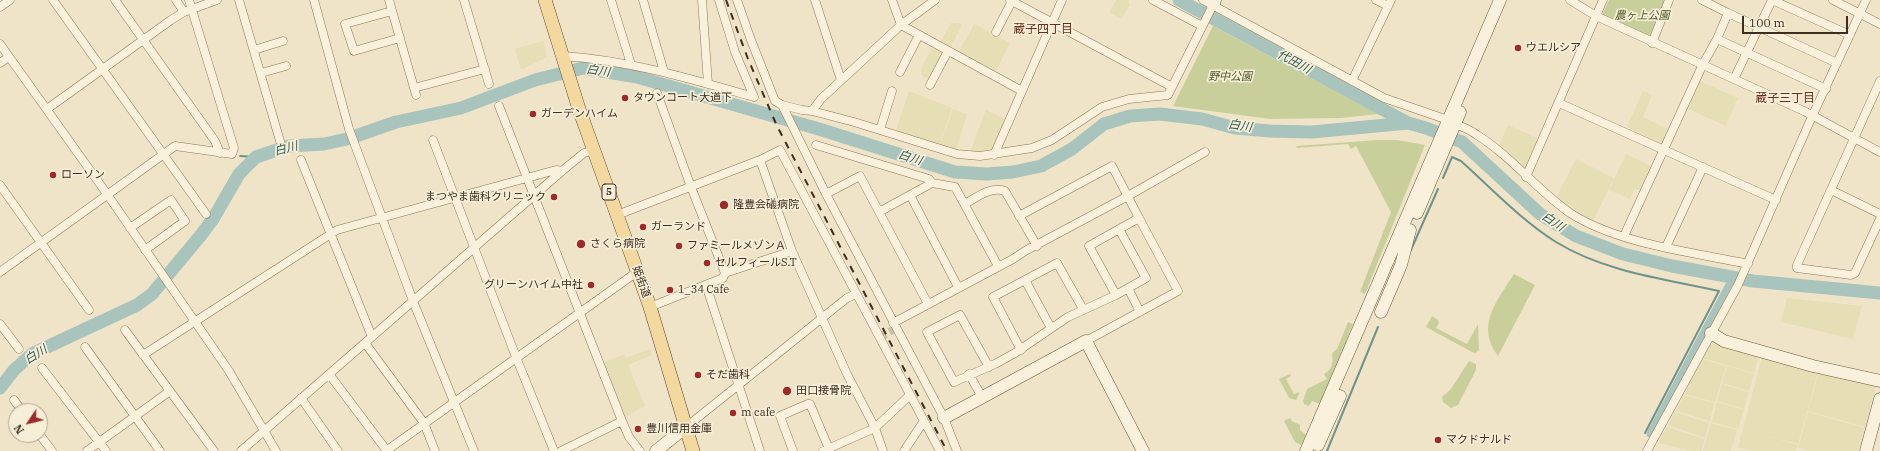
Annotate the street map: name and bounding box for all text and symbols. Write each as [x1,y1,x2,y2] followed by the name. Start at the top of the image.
[1744,8,1850,34] scale bar
[1615,9,1669,23] park label: 農ヶ上公園
[1749,15,1785,30] text: 100 m
[1013,23,1073,37] district label: 蔵子四丁目
[1526,41,1581,55] place label: ウエルシア
[1513,43,1523,53] marker: ウエルシア
[1275,47,1313,77] water label: 代田川
[585,62,611,80] water label: 白川
[1208,70,1252,84] park label: 野中公園
[633,91,732,105] place label: タウンコート大道下
[1755,92,1815,106] district label: 蔵子三丁目
[620,93,630,103] marker: タウンコート大道下
[541,107,618,121] place label: ガーデンハイム
[528,109,538,119] marker: ガーデンハイム
[1227,117,1253,135] water label: 白川
[273,139,299,159] water label: 白川
[896,147,924,169] water label: 白川
[61,168,105,182] place label: ローソン
[48,170,58,180] marker: ローソン
[602,184,616,200] road number: 5
[425,190,546,204] place label: まつやま歯科クリニック
[549,192,559,202] marker: まつやま歯科クリニック
[733,198,799,212] place label: 隆豊会礒病院
[718,199,730,211] marker: 隆豊会礒病院
[1539,209,1567,235] water label: 白川
[651,220,706,234] place label: ガーランド
[638,222,648,232] marker: ガーランド
[590,237,645,251] place label: さくら病院
[575,238,587,250] marker: さくら病院
[687,239,786,253] place label: ファミールメゾンＡ
[674,241,684,251] marker: ファミールメゾンＡ
[715,256,797,270] place label: セルフィールS.T
[702,258,712,268] marker: セルフィールS.T
[629,264,653,300] street label: 姫街道
[484,278,583,292] place label: グリーンハイム中社
[586,280,596,290] marker: グリーンハイム中社
[678,283,729,297] place label: 1_34 Cafe
[665,285,675,295] marker: 1_34 Cafe
[22,343,50,367] water label: 白川
[706,368,750,382] place label: そだ歯科
[693,370,703,380] marker: そだ歯科
[796,384,851,398] place label: 田口接骨院
[781,385,793,397] marker: 田口接骨院
[8,403,48,443] north arrow
[741,406,775,420] place label: m cafe
[728,408,738,418] marker: m cafe
[11,422,27,437] text: N
[646,422,712,436] place label: 豊川信用金庫
[633,424,643,434] marker: 豊川信用金庫
[1446,433,1512,447] place label: マクドナルド
[1433,435,1443,445] marker: マクドナルド

